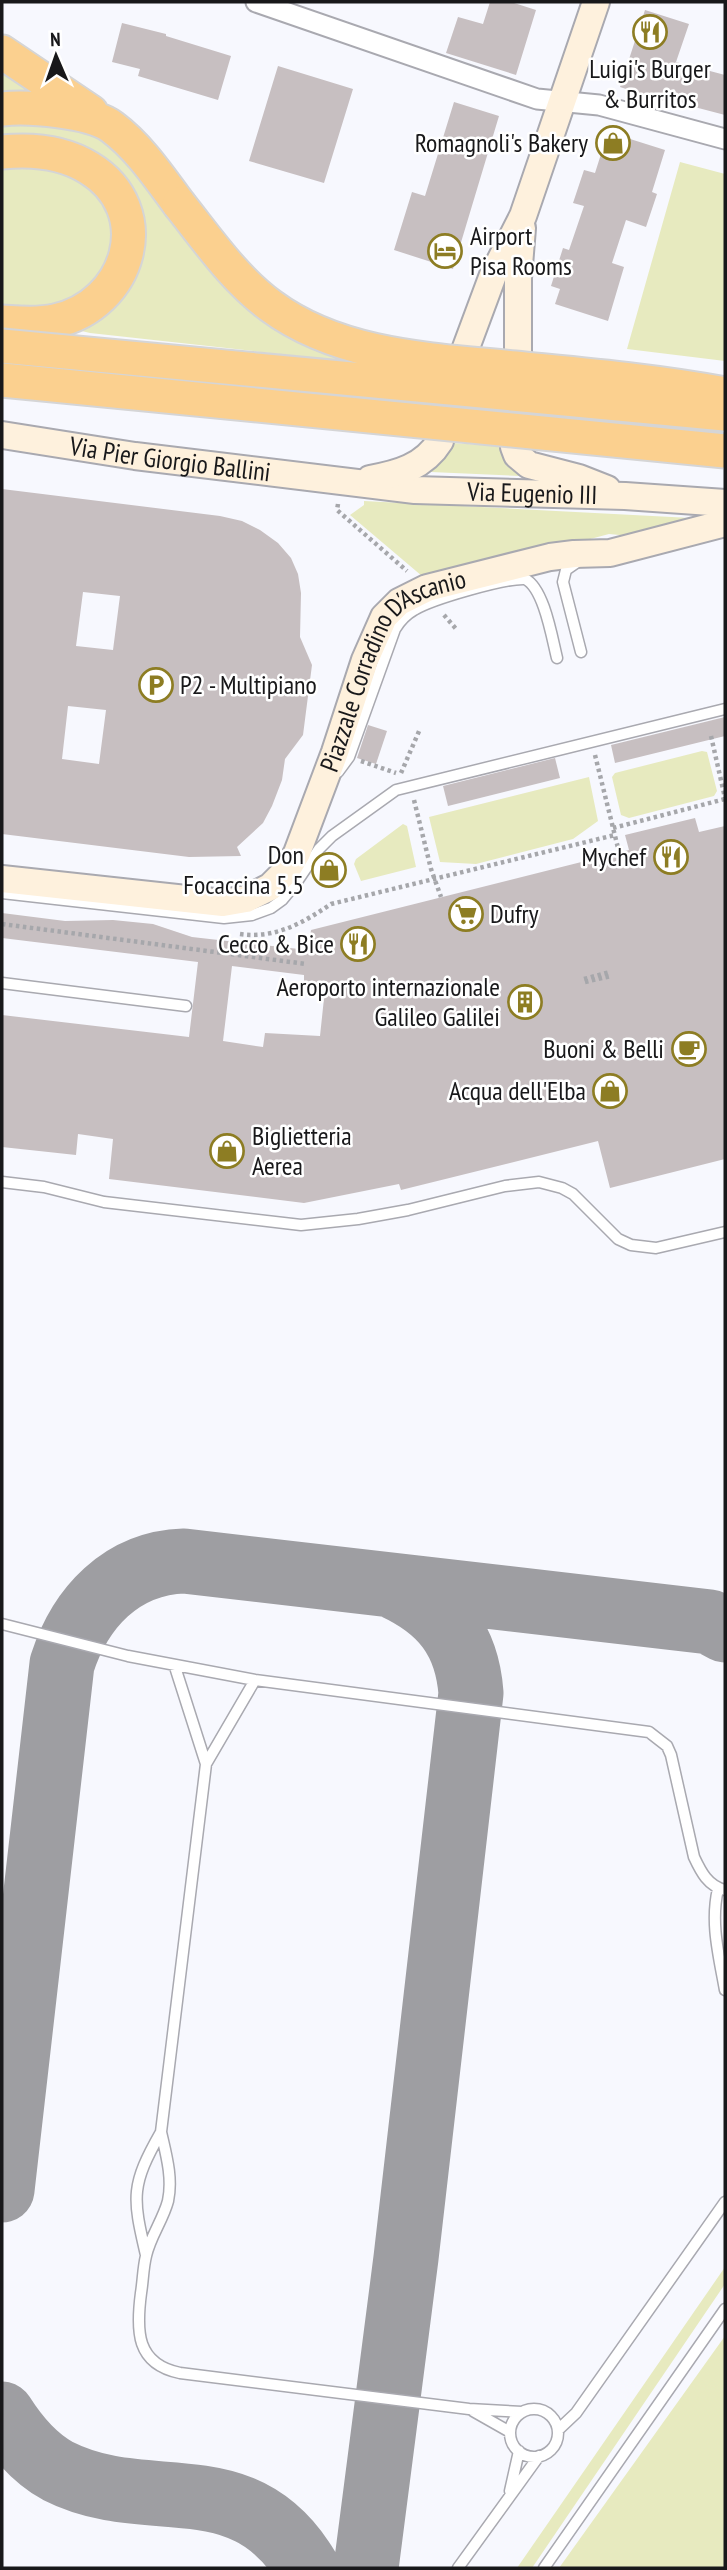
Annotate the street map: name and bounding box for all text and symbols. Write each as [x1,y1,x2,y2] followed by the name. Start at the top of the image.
[631,13,669,51] restaurant icon: Luigi's Burger & Burritos
[21,21,91,91] north arrow
[50,27,61,51] text: N
[589,52,711,115] place label: Luigi's Burger & Burritos
[594,124,632,162] shop icon: Romagnoli's Bakery
[415,126,588,159] place label: Romagnoli's Bakery
[470,219,572,282] place label: Airport Pisa Rooms
[426,232,464,270] hotel icon: Airport Pisa Rooms
[66,429,273,488] street label: Via Pier Giorgio Ballini
[466,474,598,511] street label: Via Eugenio III
[312,562,469,776] street label: Piazzale Corradino D'Ascanio
[137,666,175,704] parking icon: P2 - Multipiano
[180,668,317,701] place label: P2 - Multipiano
[183,838,304,901] place label: Don Focaccina 5.5
[652,838,690,876] restaurant icon: Mychef
[582,840,647,873] place label: Mychef
[310,851,348,889] shop icon: Don Focaccina 5.5
[447,895,485,933] supermarket icon: Dufry
[490,897,539,930] place label: Dufry
[339,925,377,963] restaurant icon: Cecco & Bice
[218,927,334,960] place label: Cecco & Bice
[276,970,500,1033] place label: Aeroporto internazionale Galileo Galilei
[506,983,544,1021] building icon: Aeroporto internazionale Galileo Galilei
[670,1030,708,1068] cafe icon: Buoni & Belli
[543,1032,664,1065] place label: Buoni & Belli
[591,1072,629,1110] shop icon: Acqua dell'Elba
[449,1074,586,1107] place label: Acqua dell'Elba
[252,1119,352,1182] place label: Biglietteria Aerea
[208,1132,246,1170] shop icon: Biglietteria Aerea

